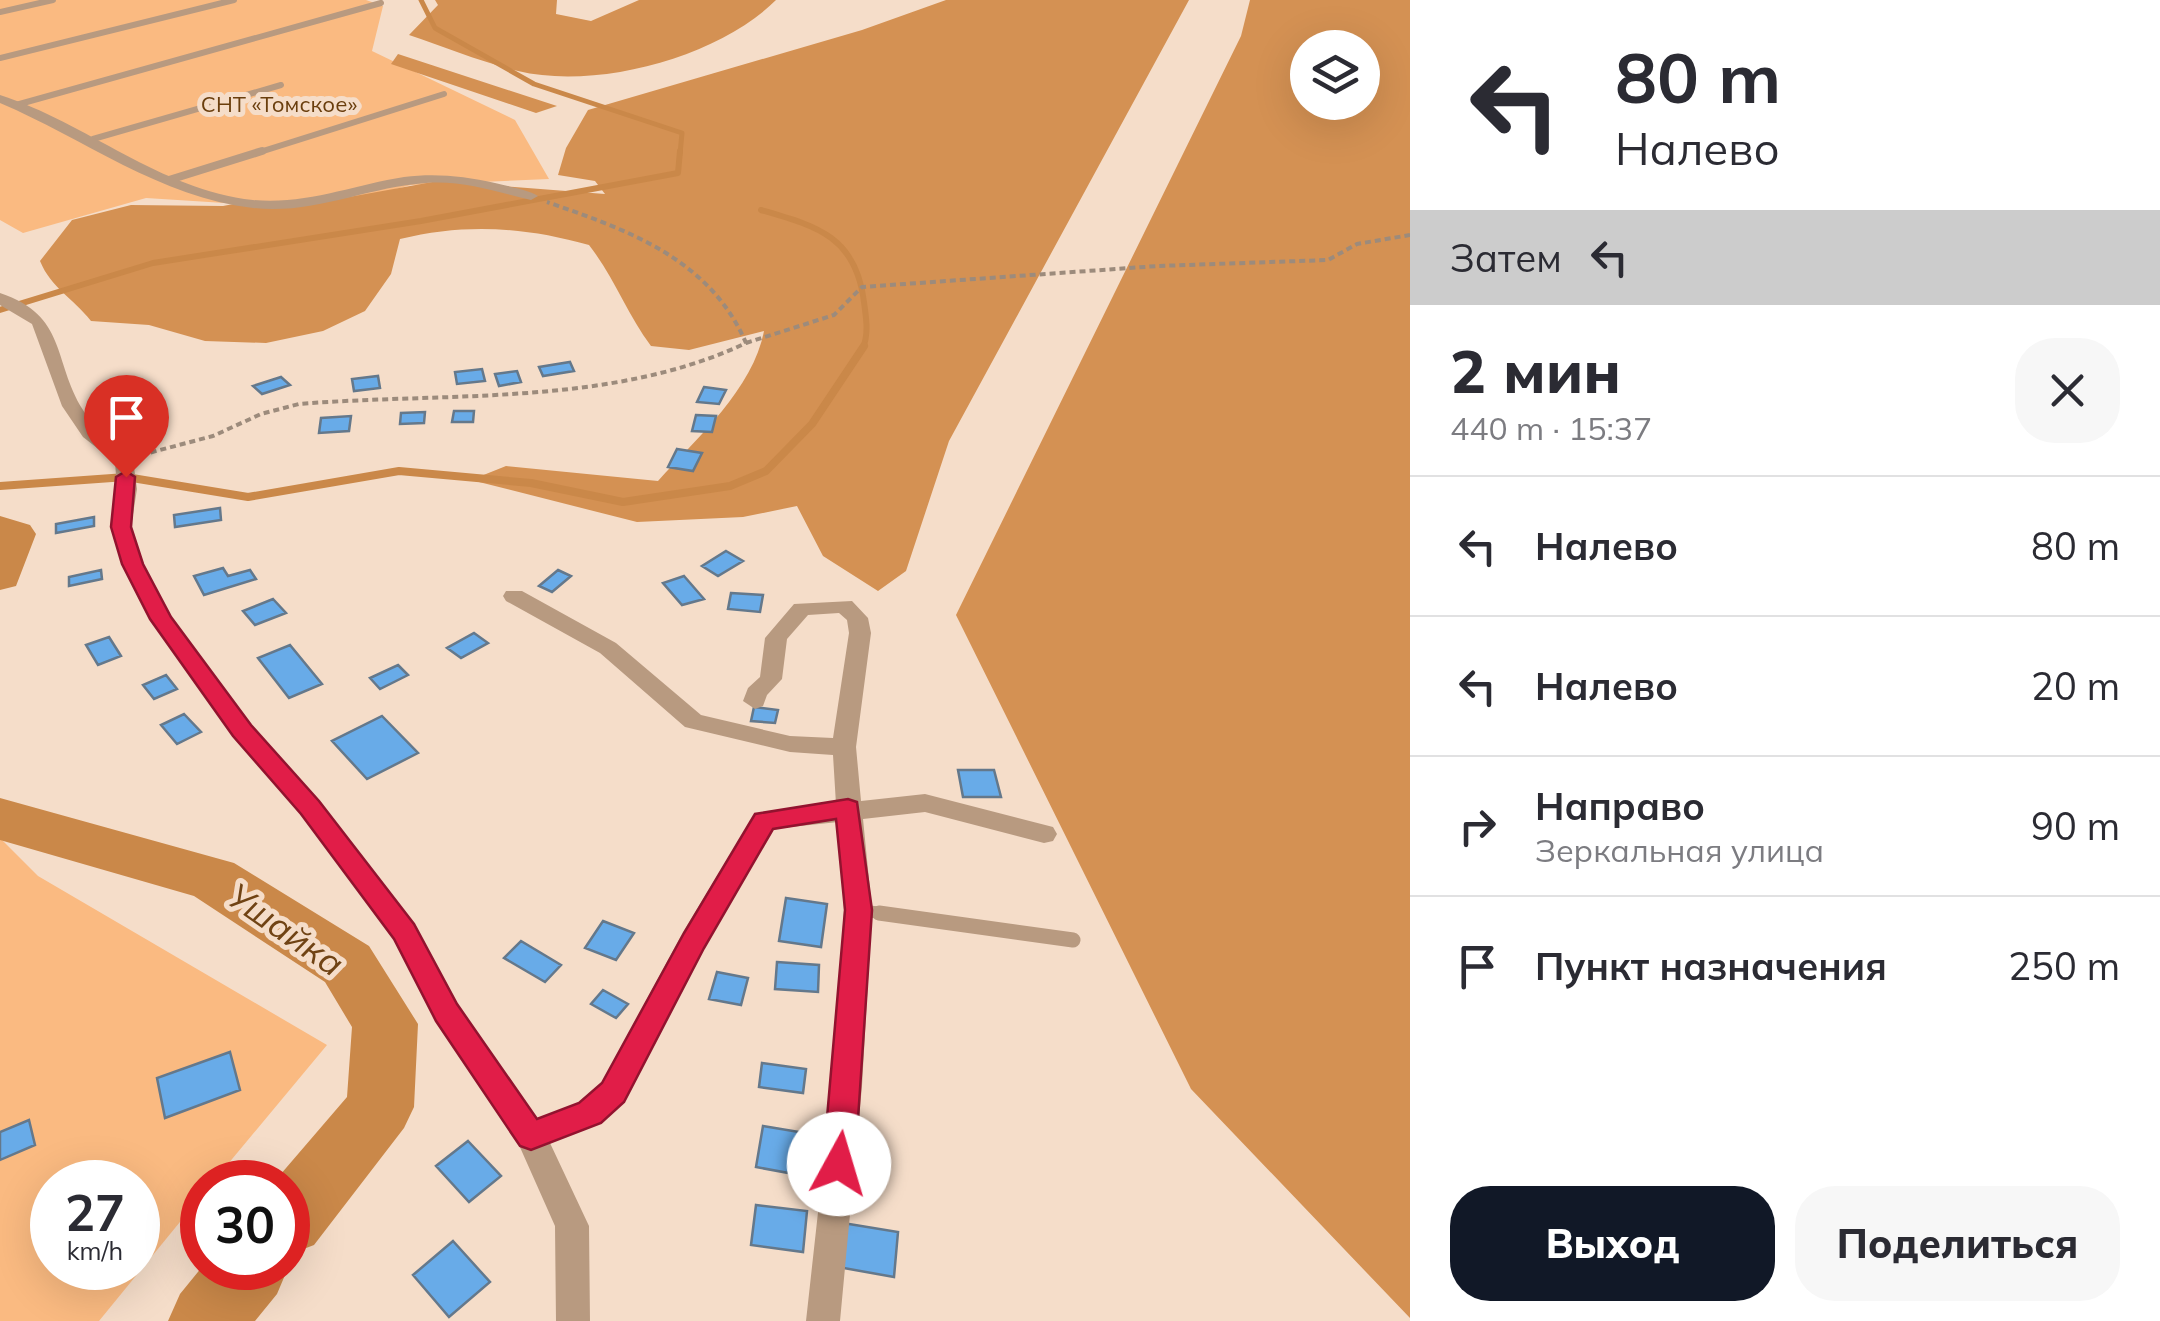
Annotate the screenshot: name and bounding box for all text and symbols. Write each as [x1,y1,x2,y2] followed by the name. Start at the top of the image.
[1290,30,1380,120] map controls
[1290,30,1380,120] button: layers
[1615,33,1781,121] text: 80 m
[1450,40,1580,170] icon: left
[201,90,357,118] park label: СНТ «Томское»
[1615,120,1780,176] text: Налево
[1582,230,1637,285] icon: left
[1450,234,1562,282] text: Затем
[1450,333,1621,408] text: 2 мин
[2015,338,2120,443] button: close
[84,375,169,478] pin
[99,390,154,445] icon: arrive
[1450,408,1652,448] text: 440 m · 15:37
[1450,519,1505,574] icon: left
[1535,522,1678,570] text: Налево
[2031,522,2120,570] text: 80 m
[1450,659,1505,714] icon: left
[1535,662,1678,710] text: Налево
[2031,662,2120,710] text: 20 m
[1535,782,1705,830] text: Направо
[1450,799,1505,854] icon: right
[2031,802,2120,850] text: 90 m
[1535,830,1824,870] text: Зеркальная улица
[219,873,353,985] water label: Ушайка
[1450,939,1505,994] icon: arrive
[1535,942,1887,990] text: Пункт назначения
[2008,942,2120,990] text: 250 m
[787,1112,891,1216] position arrow
[180,1160,310,1290] speed limit sign: 30
[65,1181,125,1244] text: 27
[1450,1186,1775,1301] button: Выход
[1795,1186,2120,1301] button: Поделиться
[67,1235,123,1266] text: km/h

